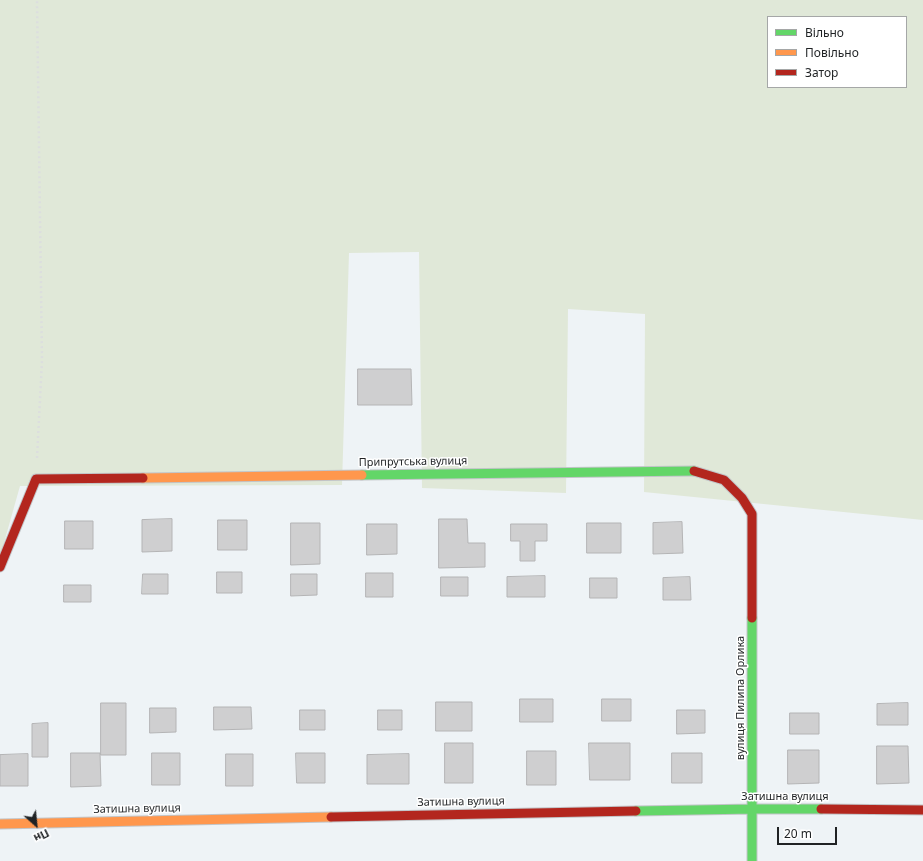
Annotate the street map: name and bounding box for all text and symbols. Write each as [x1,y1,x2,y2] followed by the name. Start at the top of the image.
[767,16,907,88] legend
[805,24,844,41] text: Вільно
[805,44,859,61] text: Повільно
[805,64,838,81] text: Затор
[359,454,467,470] street label: Припрутська вулиця
[734,636,748,760] street label: вулиця Пилипа Орлика
[741,790,829,804] street label: Затишна вулиця
[417,795,505,809] street label: Затишна вулиця
[93,802,181,816] street label: Затишна вулиця
[16,805,56,845] north arrow
[779,819,839,845] scale bar
[784,825,812,842] text: 20 m
[31,826,52,846] text: Пн

